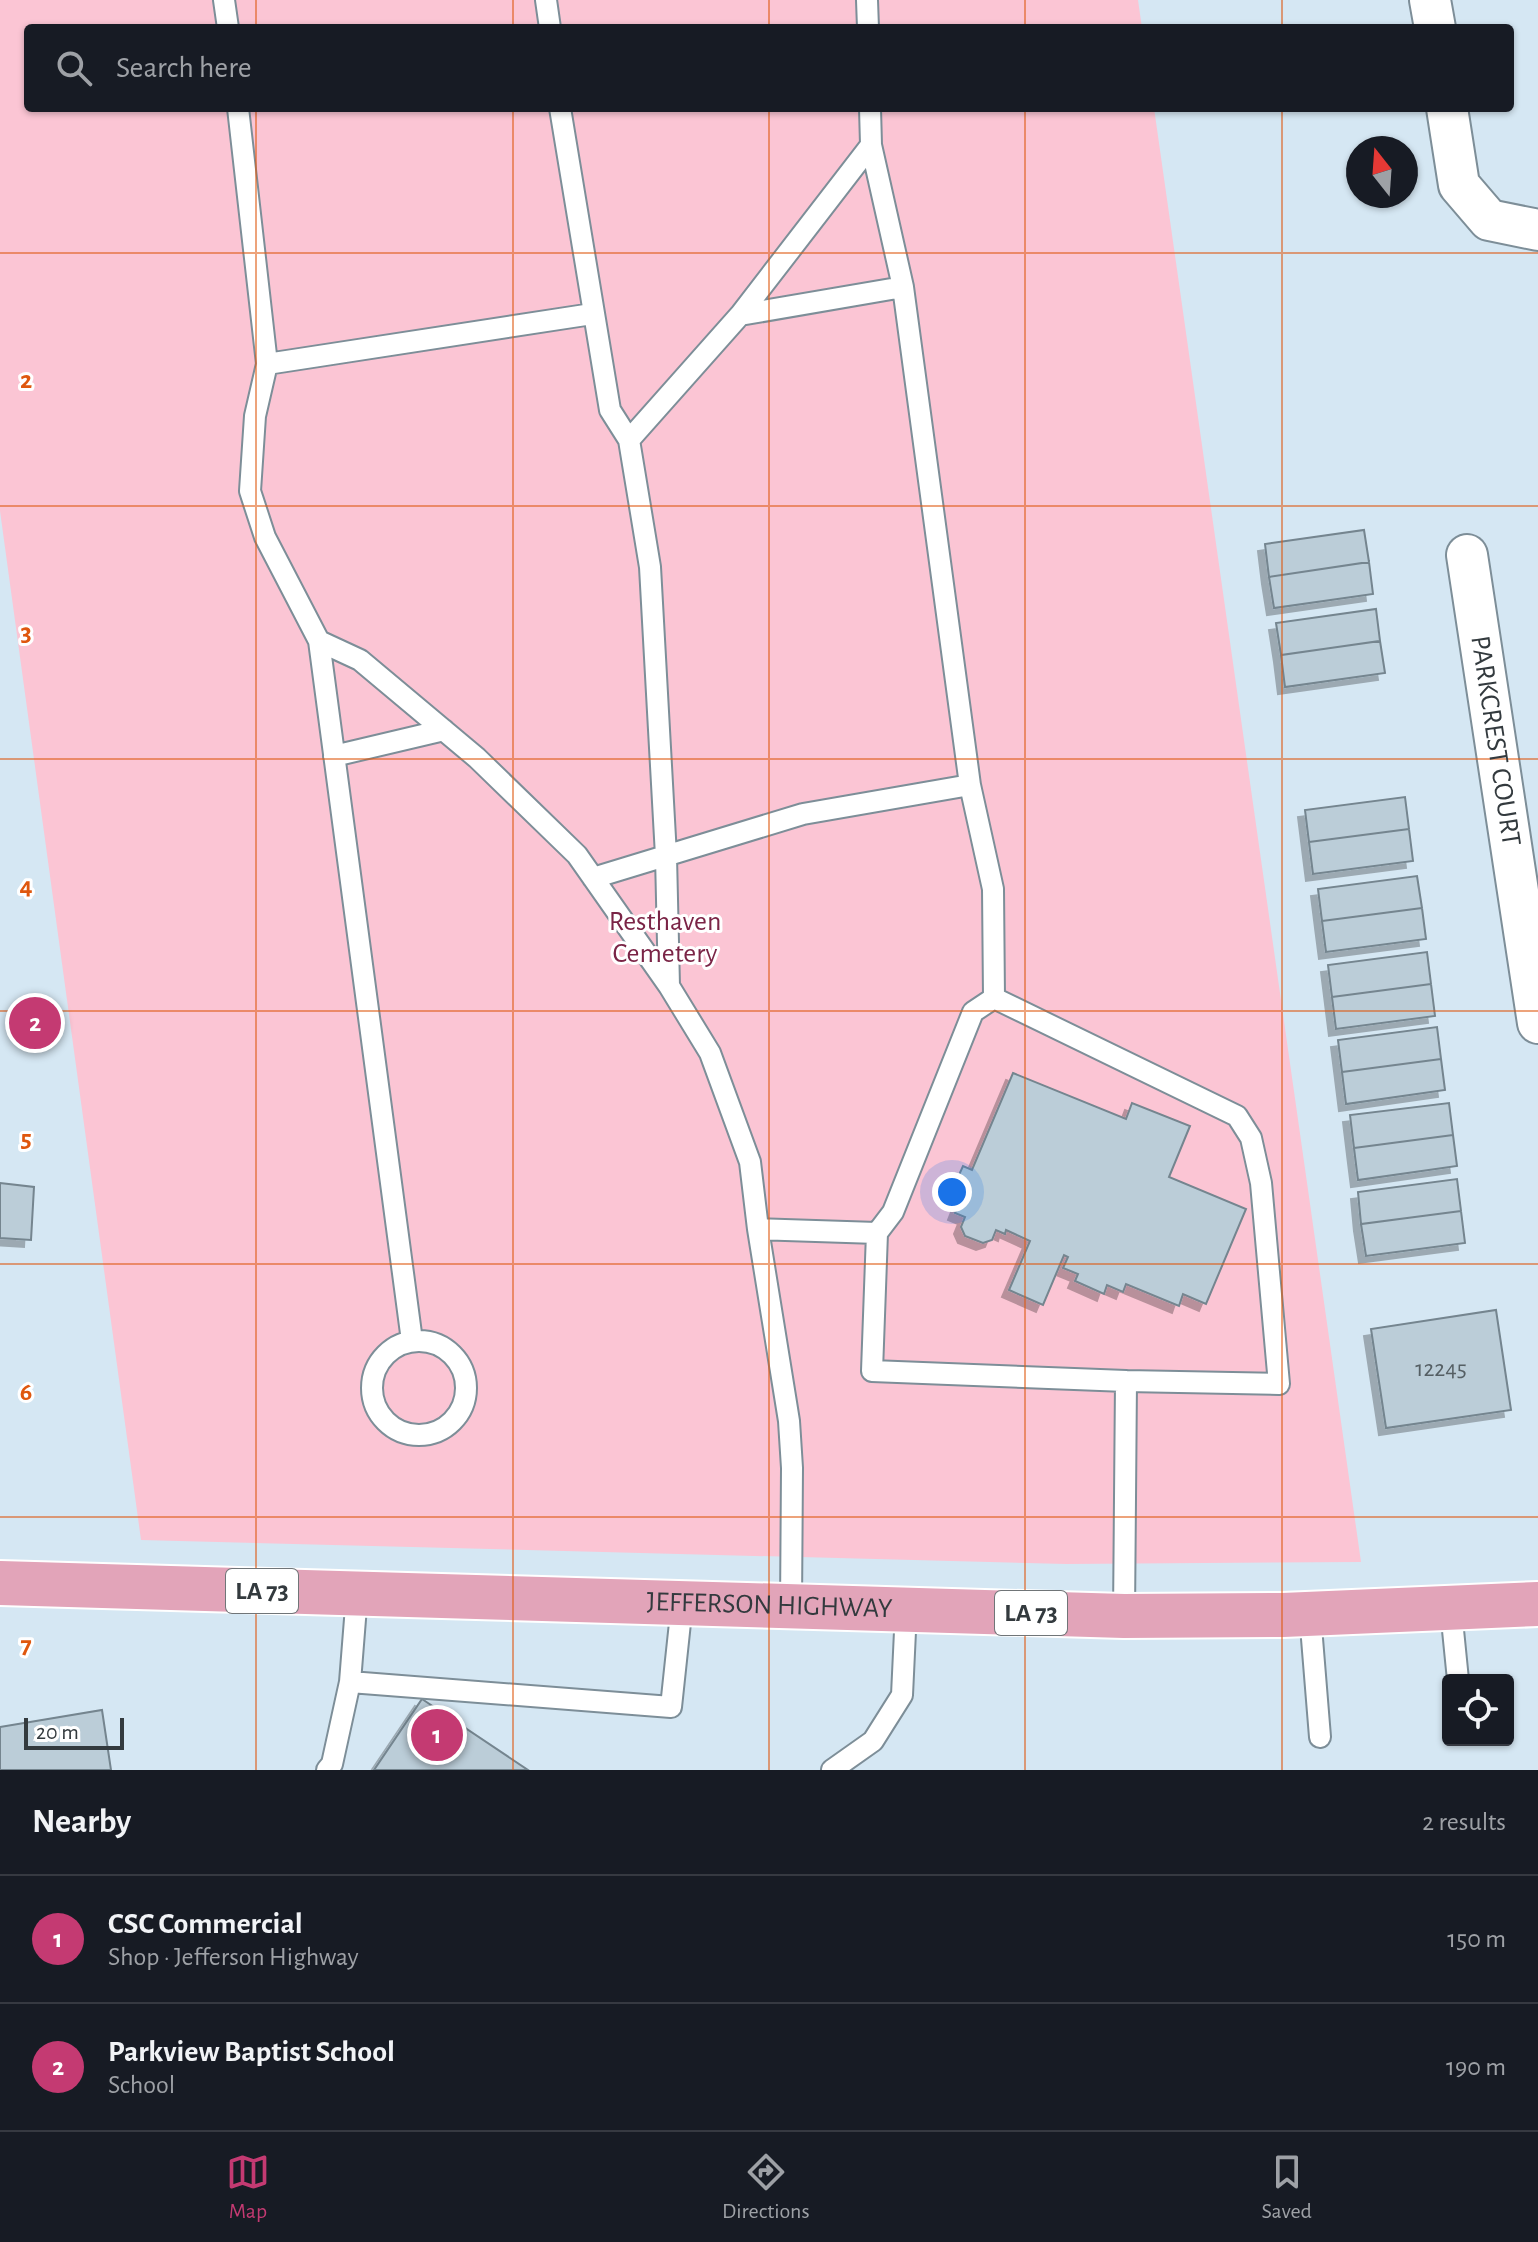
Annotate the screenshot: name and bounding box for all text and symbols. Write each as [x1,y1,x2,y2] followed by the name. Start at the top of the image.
[24,24,1514,112] search box
[52,46,96,90] icon: search
[116,53,252,83] text: Search here
[1346,136,1418,208] north arrow
[20,367,32,393] text: 2
[20,620,32,646] text: 3
[1465,634,1525,848] street label: PARKCREST COURT
[19,873,33,899] text: 4
[609,908,721,968] park label: Resthaven Cemetery
[9,993,61,1053] pin: 2
[20,1126,32,1152] text: 5
[932,1172,972,1212] your location
[1415,1357,1467,1381] house number: 12245
[20,1379,32,1405] text: 6
[226,1569,298,1613] road number: LA 73
[646,1588,893,1623] street label: JEFFERSON HIGHWAY
[995,1591,1067,1635] road number: LA 73
[20,1632,32,1658] text: 7
[1442,1674,1514,1746] map controls
[1442,1674,1514,1746] button: locate
[411,1705,463,1765] pin: 1
[24,1714,124,1750] scale bar
[36,1721,79,1743] text: 20 m
[32,1805,131,1839] text: Nearby
[1422,1809,1506,1835] text: 2 results
[108,1909,303,1939] text: CSC Commercial
[53,1926,63,1952] text: 1
[1447,1926,1506,1952] text: 150 m
[108,1944,359,1970] text: Shop · Jefferson Highway
[108,2037,395,2067] text: Parkview Baptist School
[52,2054,64,2080] text: 2
[1446,2054,1506,2080] text: 190 m
[108,2072,175,2098] text: School
[226,2150,270,2224] tab: Map
[722,2150,810,2224] tab: Directions
[1262,2150,1312,2224] tab: Saved

